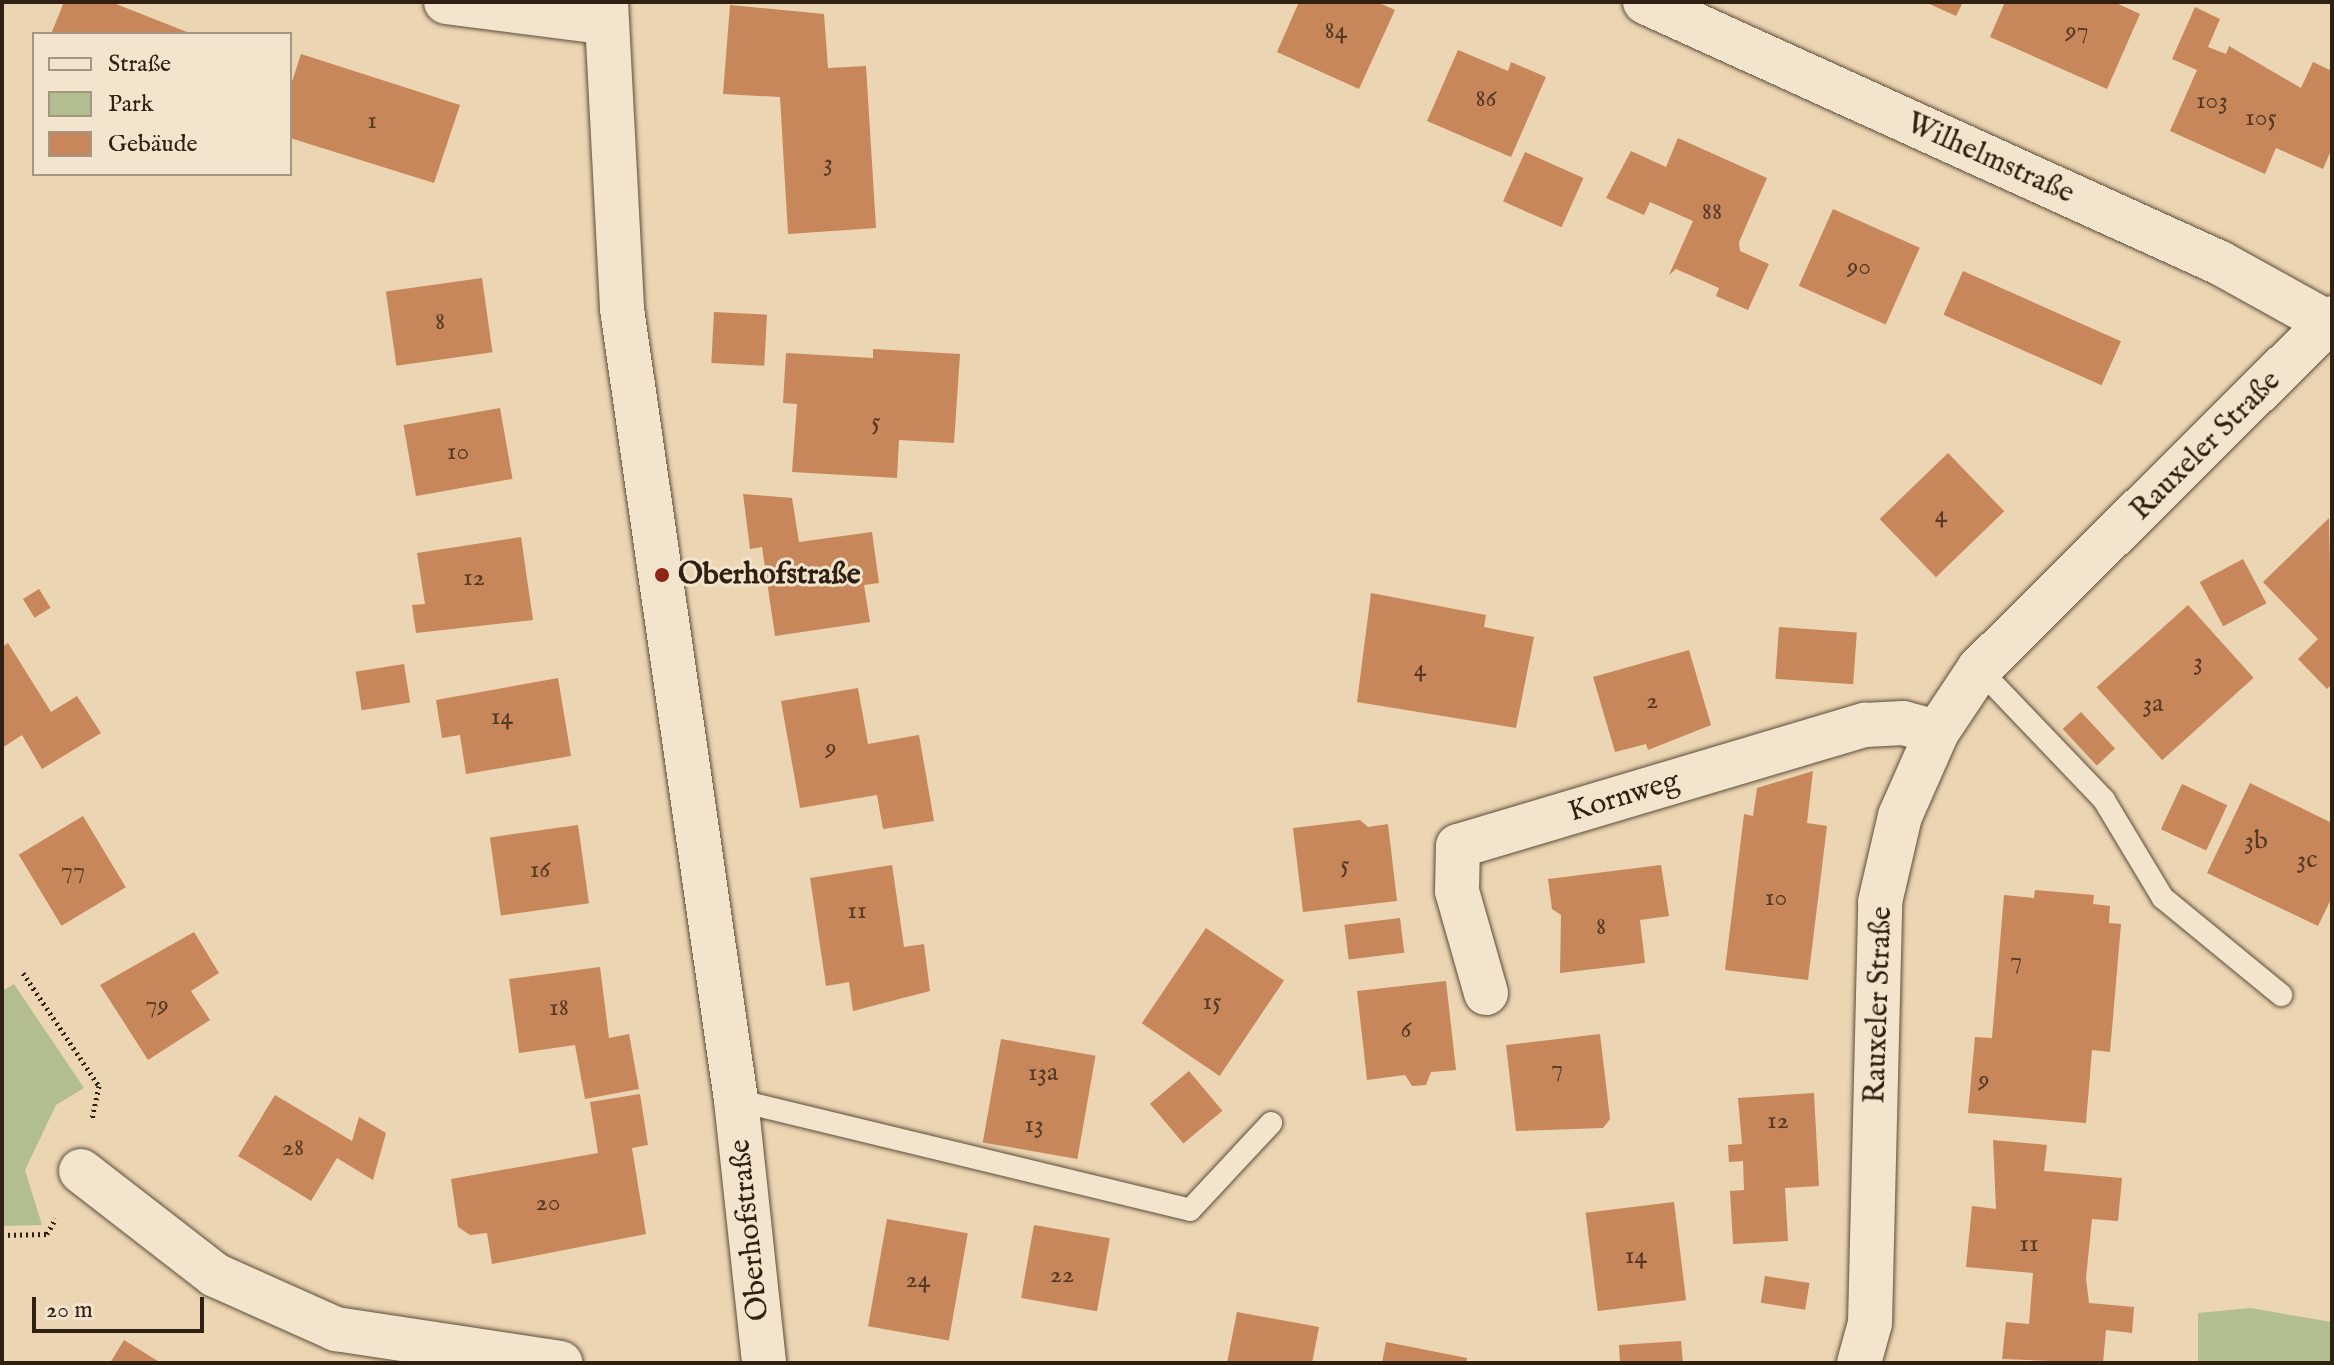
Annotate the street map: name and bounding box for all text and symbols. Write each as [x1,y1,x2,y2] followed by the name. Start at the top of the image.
[1325,15,1347,47] house number: 84
[2065,15,2089,47] house number: 97
[32,32,292,176] legend
[108,49,171,80] text: Straße
[1475,83,1497,115] house number: 86
[2196,85,2228,117] house number: 103
[108,89,154,120] text: Park
[2245,102,2277,134] house number: 105
[367,105,377,137] house number: 1
[1900,106,2080,212] street label: Wilhelmstraße
[108,129,198,160] text: Gebäude
[823,147,833,179] house number: 3
[1702,196,1722,228] house number: 88
[1847,251,1871,283] house number: 90
[435,306,445,338] house number: 8
[2123,363,2289,529] street label: Rauxeler Straße
[871,406,881,438] house number: 5
[447,436,469,468] house number: 10
[1935,499,1947,531] house number: 4
[678,557,860,593] place label: Oberhofstraße
[463,562,485,594] house number: 12
[653,566,671,584] marker: Oberhofstraße
[2193,646,2203,678] house number: 3
[1414,653,1426,685] house number: 4
[1646,685,1658,717] house number: 2
[2143,688,2163,720] house number: 3a
[491,701,513,733] house number: 14
[825,732,837,764] house number: 9
[1564,763,1684,831] street label: Kornweg
[2244,825,2268,857] house number: 3b
[2297,844,2317,876] house number: 3c
[1340,849,1350,881] house number: 5
[530,854,550,886] house number: 16
[61,855,85,887] house number: 77
[1765,882,1787,914] house number: 10
[847,895,867,927] house number: 11
[1858,906,1900,1104] street label: Rauxeler Straße
[1596,911,1606,943] house number: 8
[2010,945,2022,977] house number: 7
[1202,986,1222,1018] house number: 15
[145,989,169,1021] house number: 79
[549,992,569,1024] house number: 18
[1401,1014,1411,1046] house number: 6
[1551,1053,1563,1085] house number: 7
[1028,1057,1058,1089] house number: 13a
[1978,1064,1990,1096] house number: 9
[1767,1105,1789,1137] house number: 12
[1024,1109,1044,1141] house number: 13
[282,1132,304,1164] house number: 28
[723,1137,777,1323] street label: Oberhofstraße
[536,1187,560,1219] house number: 20
[2019,1228,2039,1260] house number: 11
[1625,1240,1647,1272] house number: 14
[1050,1259,1074,1291] house number: 22
[906,1264,930,1296] house number: 24
[36,1281,208,1331] scale bar
[46,1295,93,1326] text: 20 m

